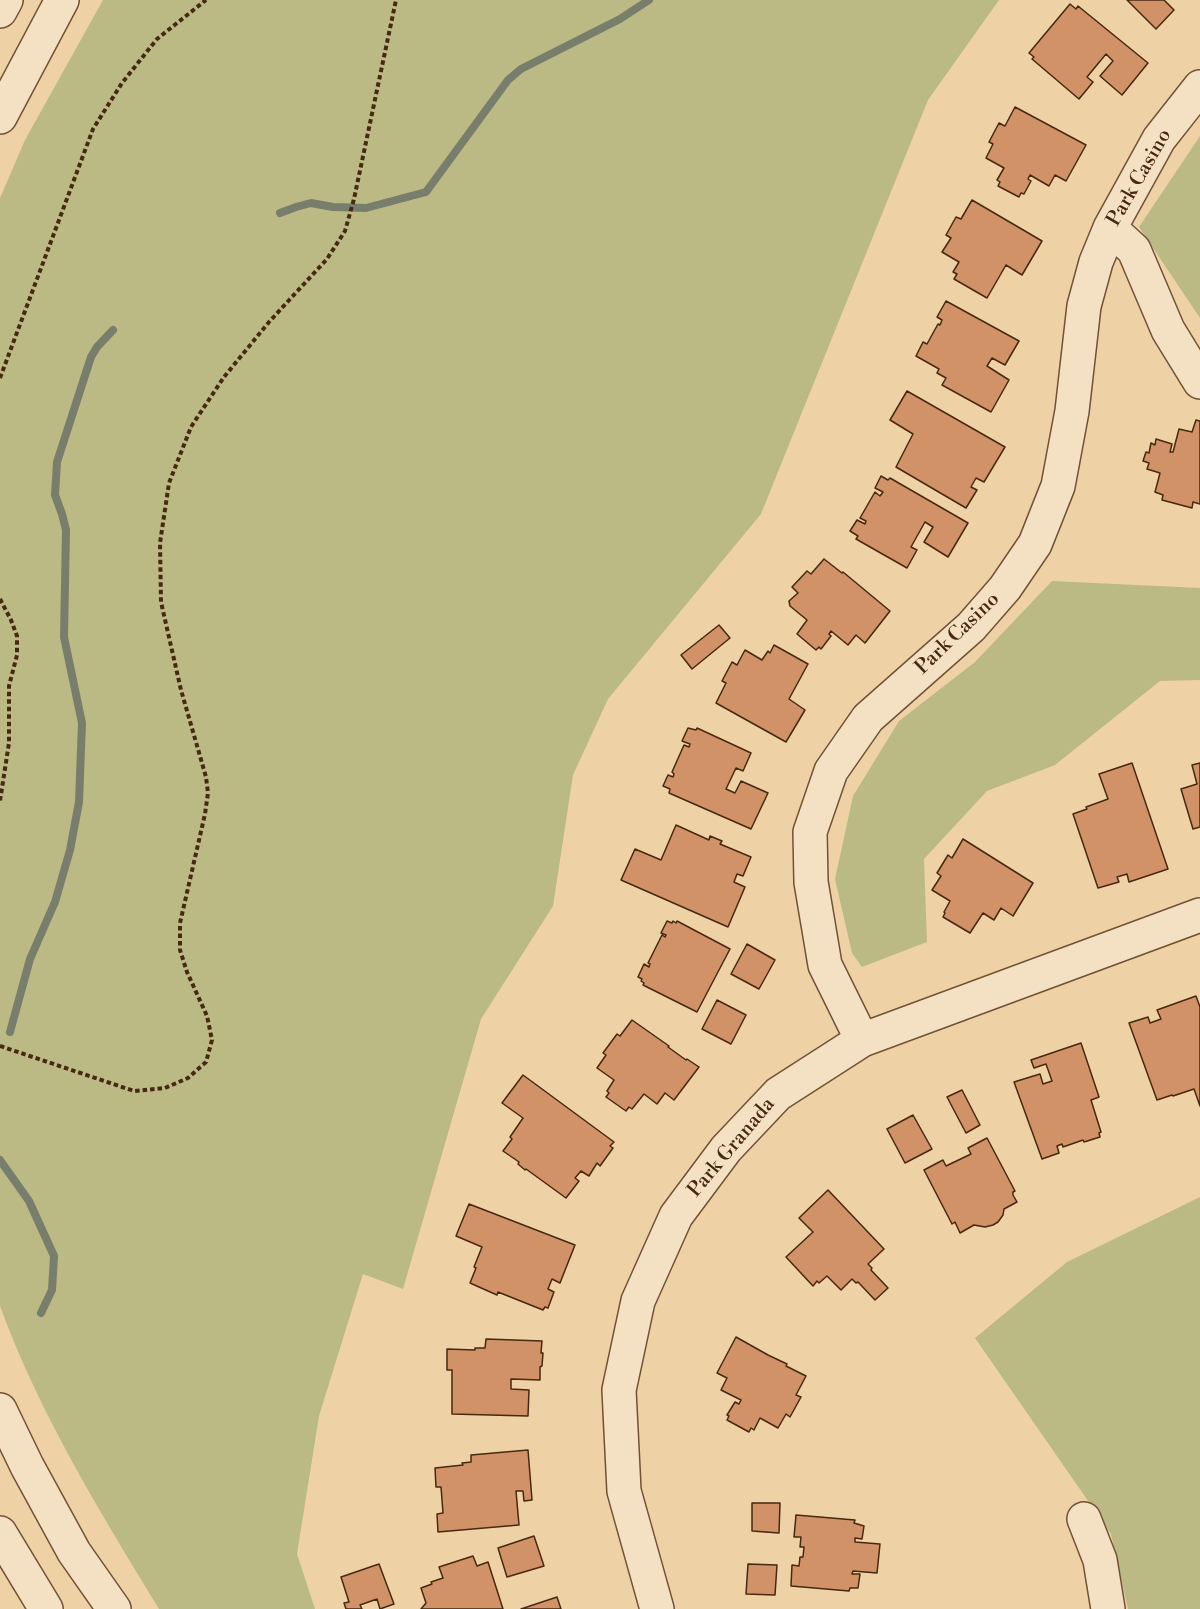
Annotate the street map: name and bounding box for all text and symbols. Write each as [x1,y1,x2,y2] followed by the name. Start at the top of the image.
[1103,125,1177,231] street label: Park Casino
[911,588,1005,680] street label: Park Casino
[683,1093,781,1203] street label: Park Granada

